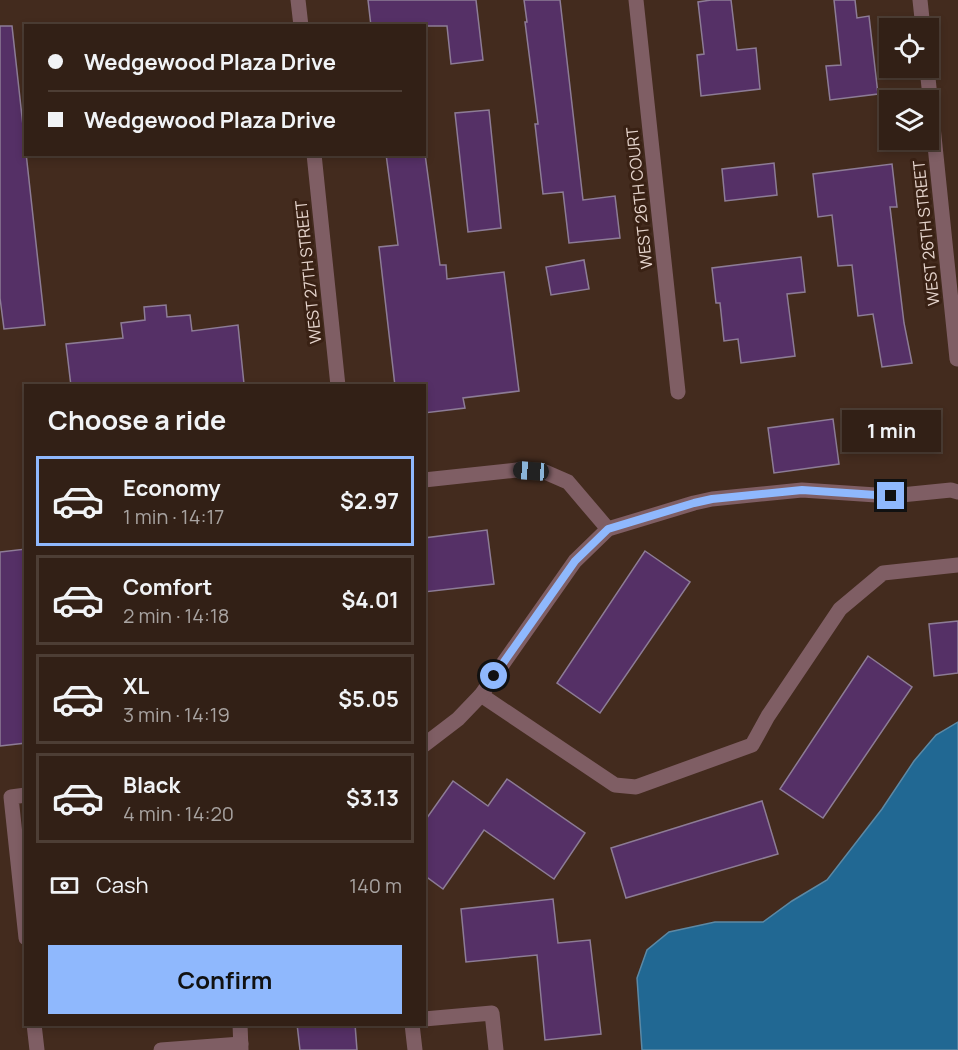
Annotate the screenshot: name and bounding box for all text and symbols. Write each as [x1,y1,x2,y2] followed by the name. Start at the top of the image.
[879,18,939,150] map controls
[879,18,939,78] button: locate
[84,47,336,77] text: Wedgewood Plaza Drive
[879,90,939,150] button: layers
[84,105,336,135] text: Wedgewood Plaza Drive
[621,126,657,270] street label: WEST 26TH COURT
[907,159,945,307] street label: WEST 26TH STREET
[289,199,326,345] street label: WEST 27TH STREET
[48,401,226,438] text: Choose a ride
[842,409,940,451] callout: 1 min
[867,417,916,444] text: 1 min
[512,461,550,481] car
[123,473,221,503] text: Economy
[51,474,105,528] icon: car
[877,482,904,509] route end
[340,486,399,516] text: $2.97
[123,503,224,530] text: 1 min · 14:17
[123,572,212,602] text: Comfort
[51,573,105,627] icon: car
[341,585,399,615] text: $4.01
[123,602,229,629] text: 2 min · 14:18
[480,662,507,689] route start
[123,671,149,701] text: XL
[51,672,105,726] icon: car
[338,684,399,714] text: $5.05
[123,701,230,728] text: 3 min · 14:19
[123,770,180,800] text: Black
[51,771,105,825] icon: car
[346,783,399,813] text: $3.13
[123,800,234,827] text: 4 min · 14:20
[48,869,81,902] icon: cash
[96,870,149,900] text: Cash
[349,872,402,899] text: 140 m
[48,945,402,1014] button: Confirm

